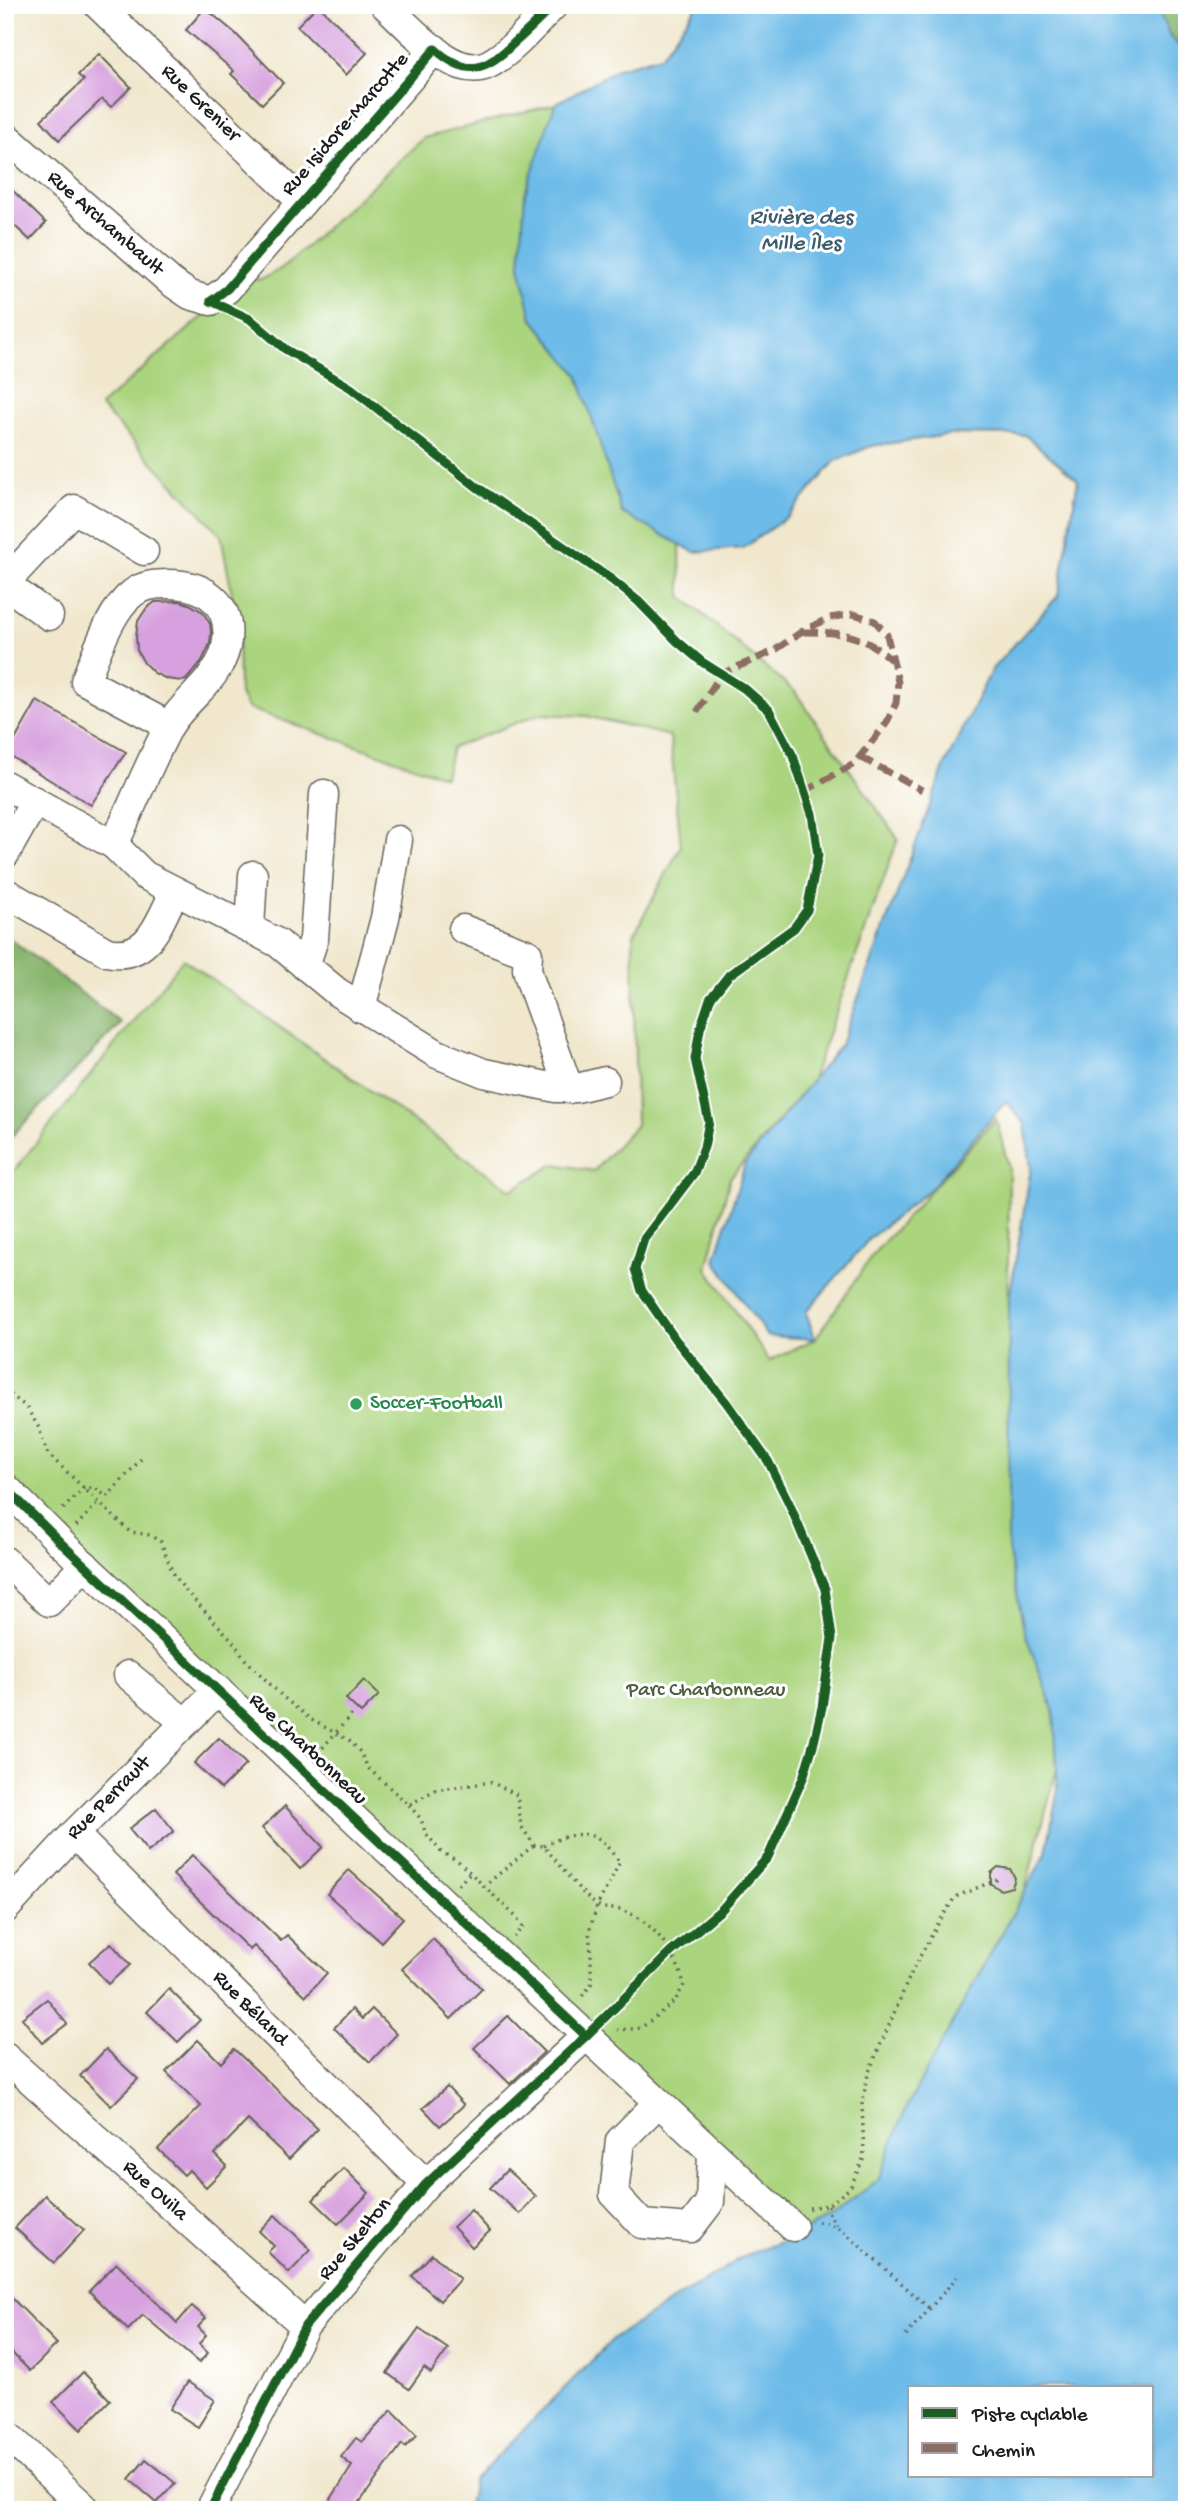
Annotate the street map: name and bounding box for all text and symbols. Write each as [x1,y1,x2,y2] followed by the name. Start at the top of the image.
[277,47,416,202] street label: Rue Isidore-Marcotte
[155,60,246,149] street label: Rue Grenier
[41,166,170,283] street label: Rue Archambault
[749,205,855,258] water label: Rivière des Mille Îles
[370,1392,503,1417] place label: Soccer-Football
[348,1396,364,1412] marker: Soccer-Football
[626,1679,786,1704] park label: Parc Charbonneau
[243,1689,371,1811] street label: Rue Charbonneau
[62,1750,158,1846] street label: Rue Perrault
[207,1966,294,2053] street label: Rue Béland
[117,2155,194,2228] street label: Rue Ovila
[314,2193,398,2287] street label: Rue Skelton
[908,2386,1154,2476] legend
[971,2404,1089,2429] text: Piste cyclable
[972,2440,1035,2465] text: Chemin

